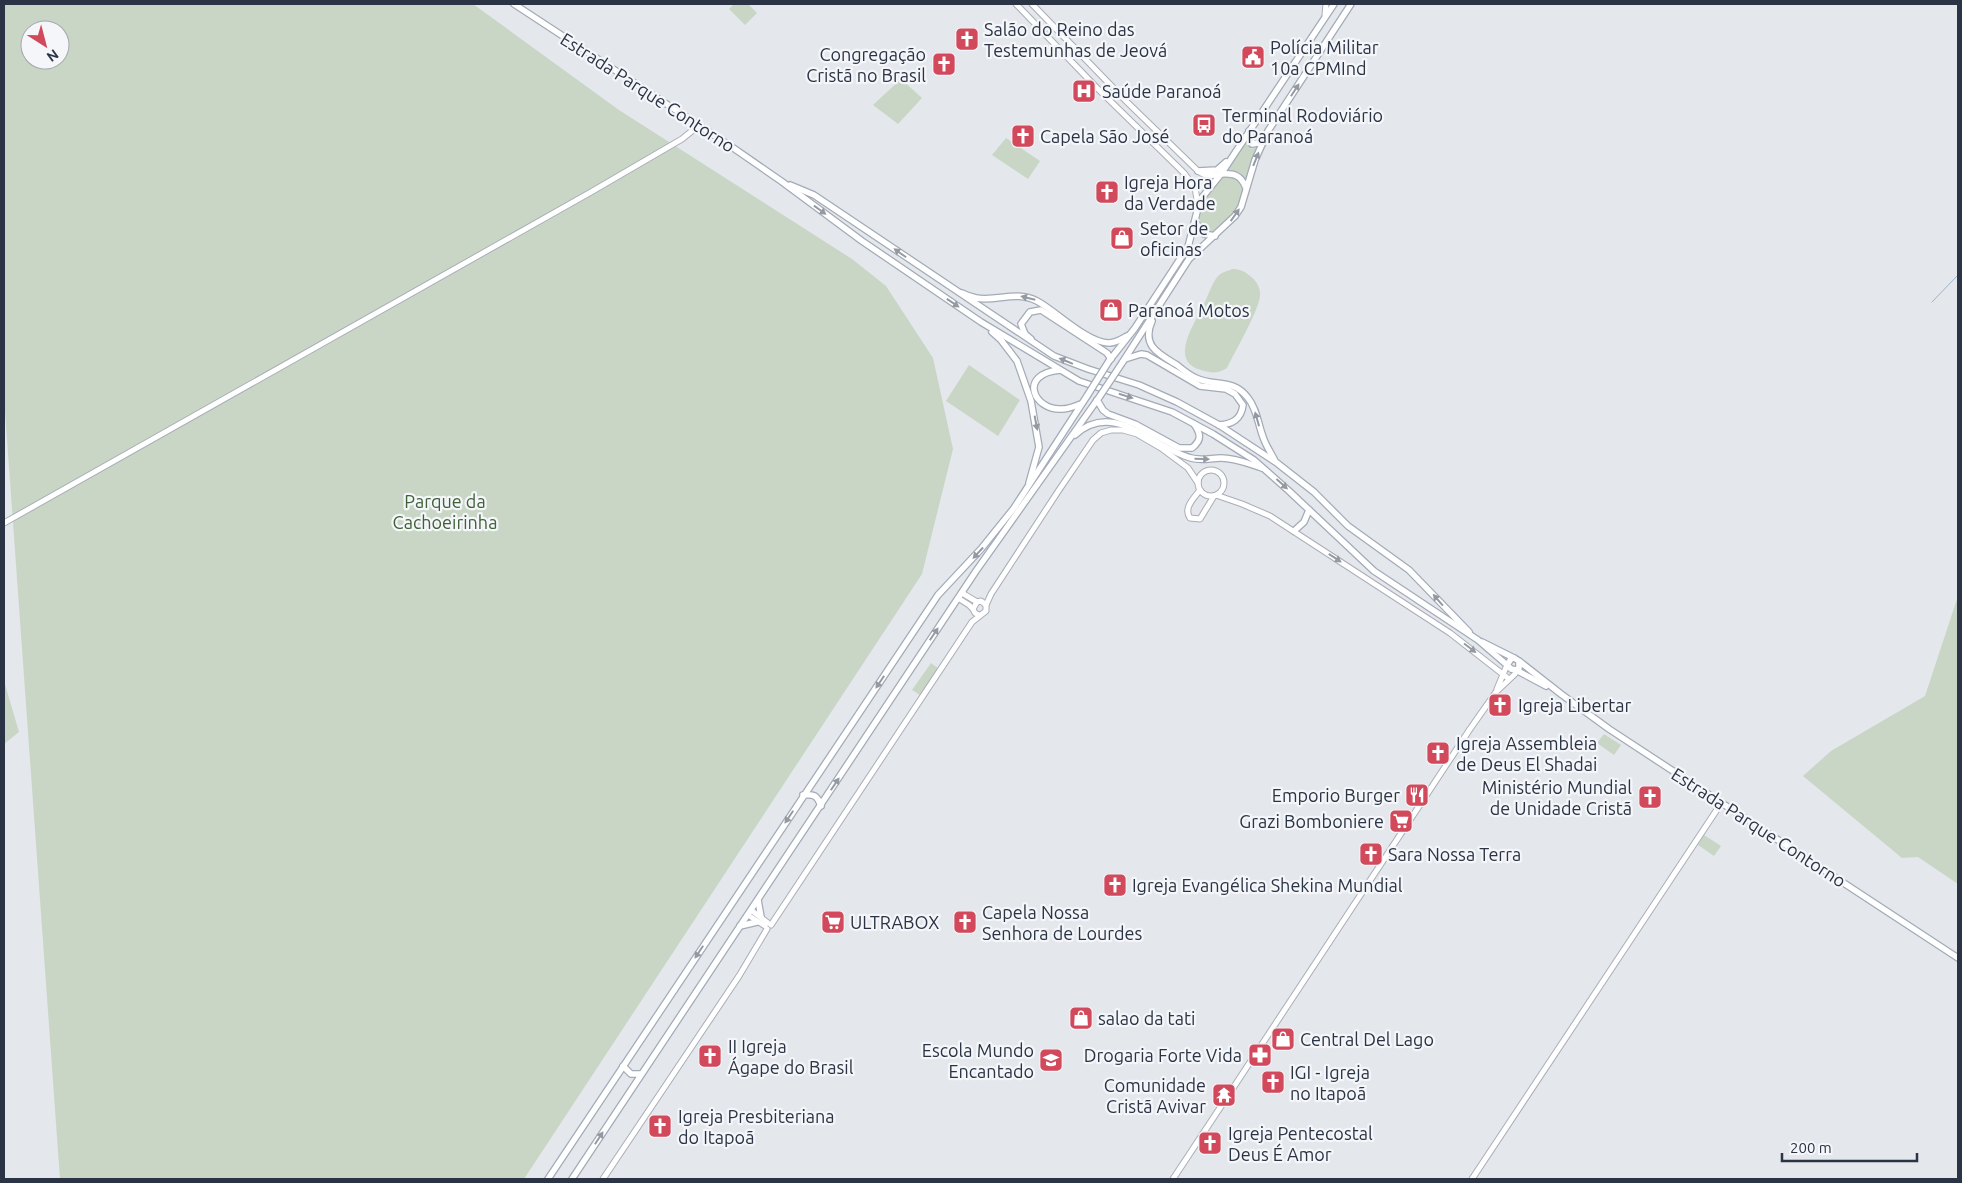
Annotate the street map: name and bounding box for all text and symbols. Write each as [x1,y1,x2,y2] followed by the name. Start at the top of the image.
[984,19,1167,60] place label: Salão do Reino das Testemunhas de Jeová
[20,20,70,70] north arrow
[954,26,980,52] church icon: Salão do Reino das Testemunhas de Jeová
[557,28,739,156] street label: Estrada Parque Contorno
[1270,37,1379,78] place label: Polícia Militar 10a CPMInd
[806,44,926,85] place label: Congregação Cristã no Brasil
[1240,44,1266,70] public building icon: Polícia Militar 10a CPMInd
[44,46,62,65] text: N
[931,51,957,77] church icon: Congregação Cristã no Brasil
[1071,78,1097,104] hospital icon: Saúde Paranoá
[1102,81,1222,101] place label: Saúde Paranoá
[1290,84,1299,97] one-way arrow
[1222,105,1383,146] place label: Terminal Rodoviário do Paranoá
[1191,112,1217,138] bus stop icon: Terminal Rodoviário do Paranoá
[1010,123,1036,149] church icon: Capela São José
[1040,126,1169,146] place label: Capela São José
[1252,151,1260,166] one-way arrow
[1124,172,1216,213] place label: Igreja Hora da Verdade
[1094,179,1120,205] church icon: Igreja Hora da Verdade
[813,205,827,215] one-way arrow
[1230,208,1240,222] one-way arrow
[1140,218,1208,259] place label: Setor de oficinas
[1109,225,1135,251] shop icon: Setor de oficinas
[894,248,907,258] one-way arrow
[1020,294,1035,302] one-way arrow
[1098,297,1124,323] shop icon: Paranoá Motos
[946,298,960,308] one-way arrow
[1128,300,1250,320] place label: Paranoá Motos
[1058,357,1073,365] one-way arrow
[1119,392,1134,400] one-way arrow
[1253,411,1261,426] one-way arrow
[1032,416,1040,432] one-way arrow
[1195,455,1211,463] one-way arrow
[1275,478,1288,489] one-way arrow
[393,491,497,532] park label: Parque da Cachoeirinha
[972,546,984,558] one-way arrow
[1328,553,1342,562] one-way arrow
[1433,594,1444,607] one-way arrow
[930,628,939,641] one-way arrow
[1463,643,1477,653] one-way arrow
[875,675,884,689] one-way arrow
[1487,692,1513,718] church icon: Igreja Libertar
[1518,695,1632,715] place label: Igreja Libertar
[1456,733,1598,774] place label: Igreja Assembleia de Deus El Shadai
[1425,740,1451,766] church icon: Igreja Assembleia de Deus El Shadai
[1668,763,1850,891] street label: Estrada Parque Contorno
[1482,777,1632,818] place label: Ministério Mundial de Unidade Cristã
[830,778,840,791] one-way arrow
[1404,782,1430,808] restaurant icon: Emporio Burger
[1637,784,1663,810] church icon: Ministério Mundial de Unidade Cristã
[1272,785,1400,805] place label: Emporio Burger
[1388,808,1414,834] supermarket icon: Grazi Bomboniere
[784,810,794,823] one-way arrow
[1239,811,1384,831] place label: Grazi Bomboniere
[1358,841,1384,867] church icon: Sara Nossa Terra
[1388,844,1521,864] place label: Sara Nossa Terra
[1102,872,1128,898] church icon: Igreja Evangélica Shekina Mundial
[1132,875,1403,895] place label: Igreja Evangélica Shekina Mundial
[982,902,1142,943] place label: Capela Nossa Senhora de Lourdes
[820,909,846,935] supermarket icon: ULTRABOX
[952,909,978,935] church icon: Capela Nossa Senhora de Lourdes
[850,912,939,932] place label: ULTRABOX
[694,945,704,959] one-way arrow
[1068,1005,1094,1031] shop icon: salao da tati
[1098,1008,1195,1028] place label: salao da tati
[1270,1026,1296,1052] shop icon: Central Del Lago
[1300,1029,1434,1049] place label: Central Del Lago
[728,1036,854,1077] place label: II Igreja Ágape do Brasil
[922,1040,1034,1081] place label: Escola Mundo Encantado
[1247,1042,1273,1068] pharmacy icon: Drogaria Forte Vida
[697,1043,723,1069] church icon: II Igreja Ágape do Brasil
[1084,1045,1242,1065] place label: Drogaria Forte Vida
[1038,1047,1064,1073] school or university icon: Escola Mundo Encantado
[1290,1062,1370,1103] place label: IGI - Igreja no Itapoã
[1260,1069,1286,1095] church icon: IGI - Igreja no Itapoã
[1104,1075,1206,1116] place label: Comunidade Cristã Avivar
[1211,1082,1237,1108] temple icon: Comunidade Cristã Avivar
[678,1106,835,1147] place label: Igreja Presbiteriana do Itapoã
[647,1113,673,1139] church icon: Igreja Presbiteriana do Itapoã
[1228,1123,1373,1164] place label: Igreja Pentecostal Deus É Amor
[1197,1130,1223,1156] church icon: Igreja Pentecostal Deus É Amor
[1782,1130,1917,1162] scale bar
[594,1132,604,1145] one-way arrow
[1790,1139,1832,1156] text: 200 m

